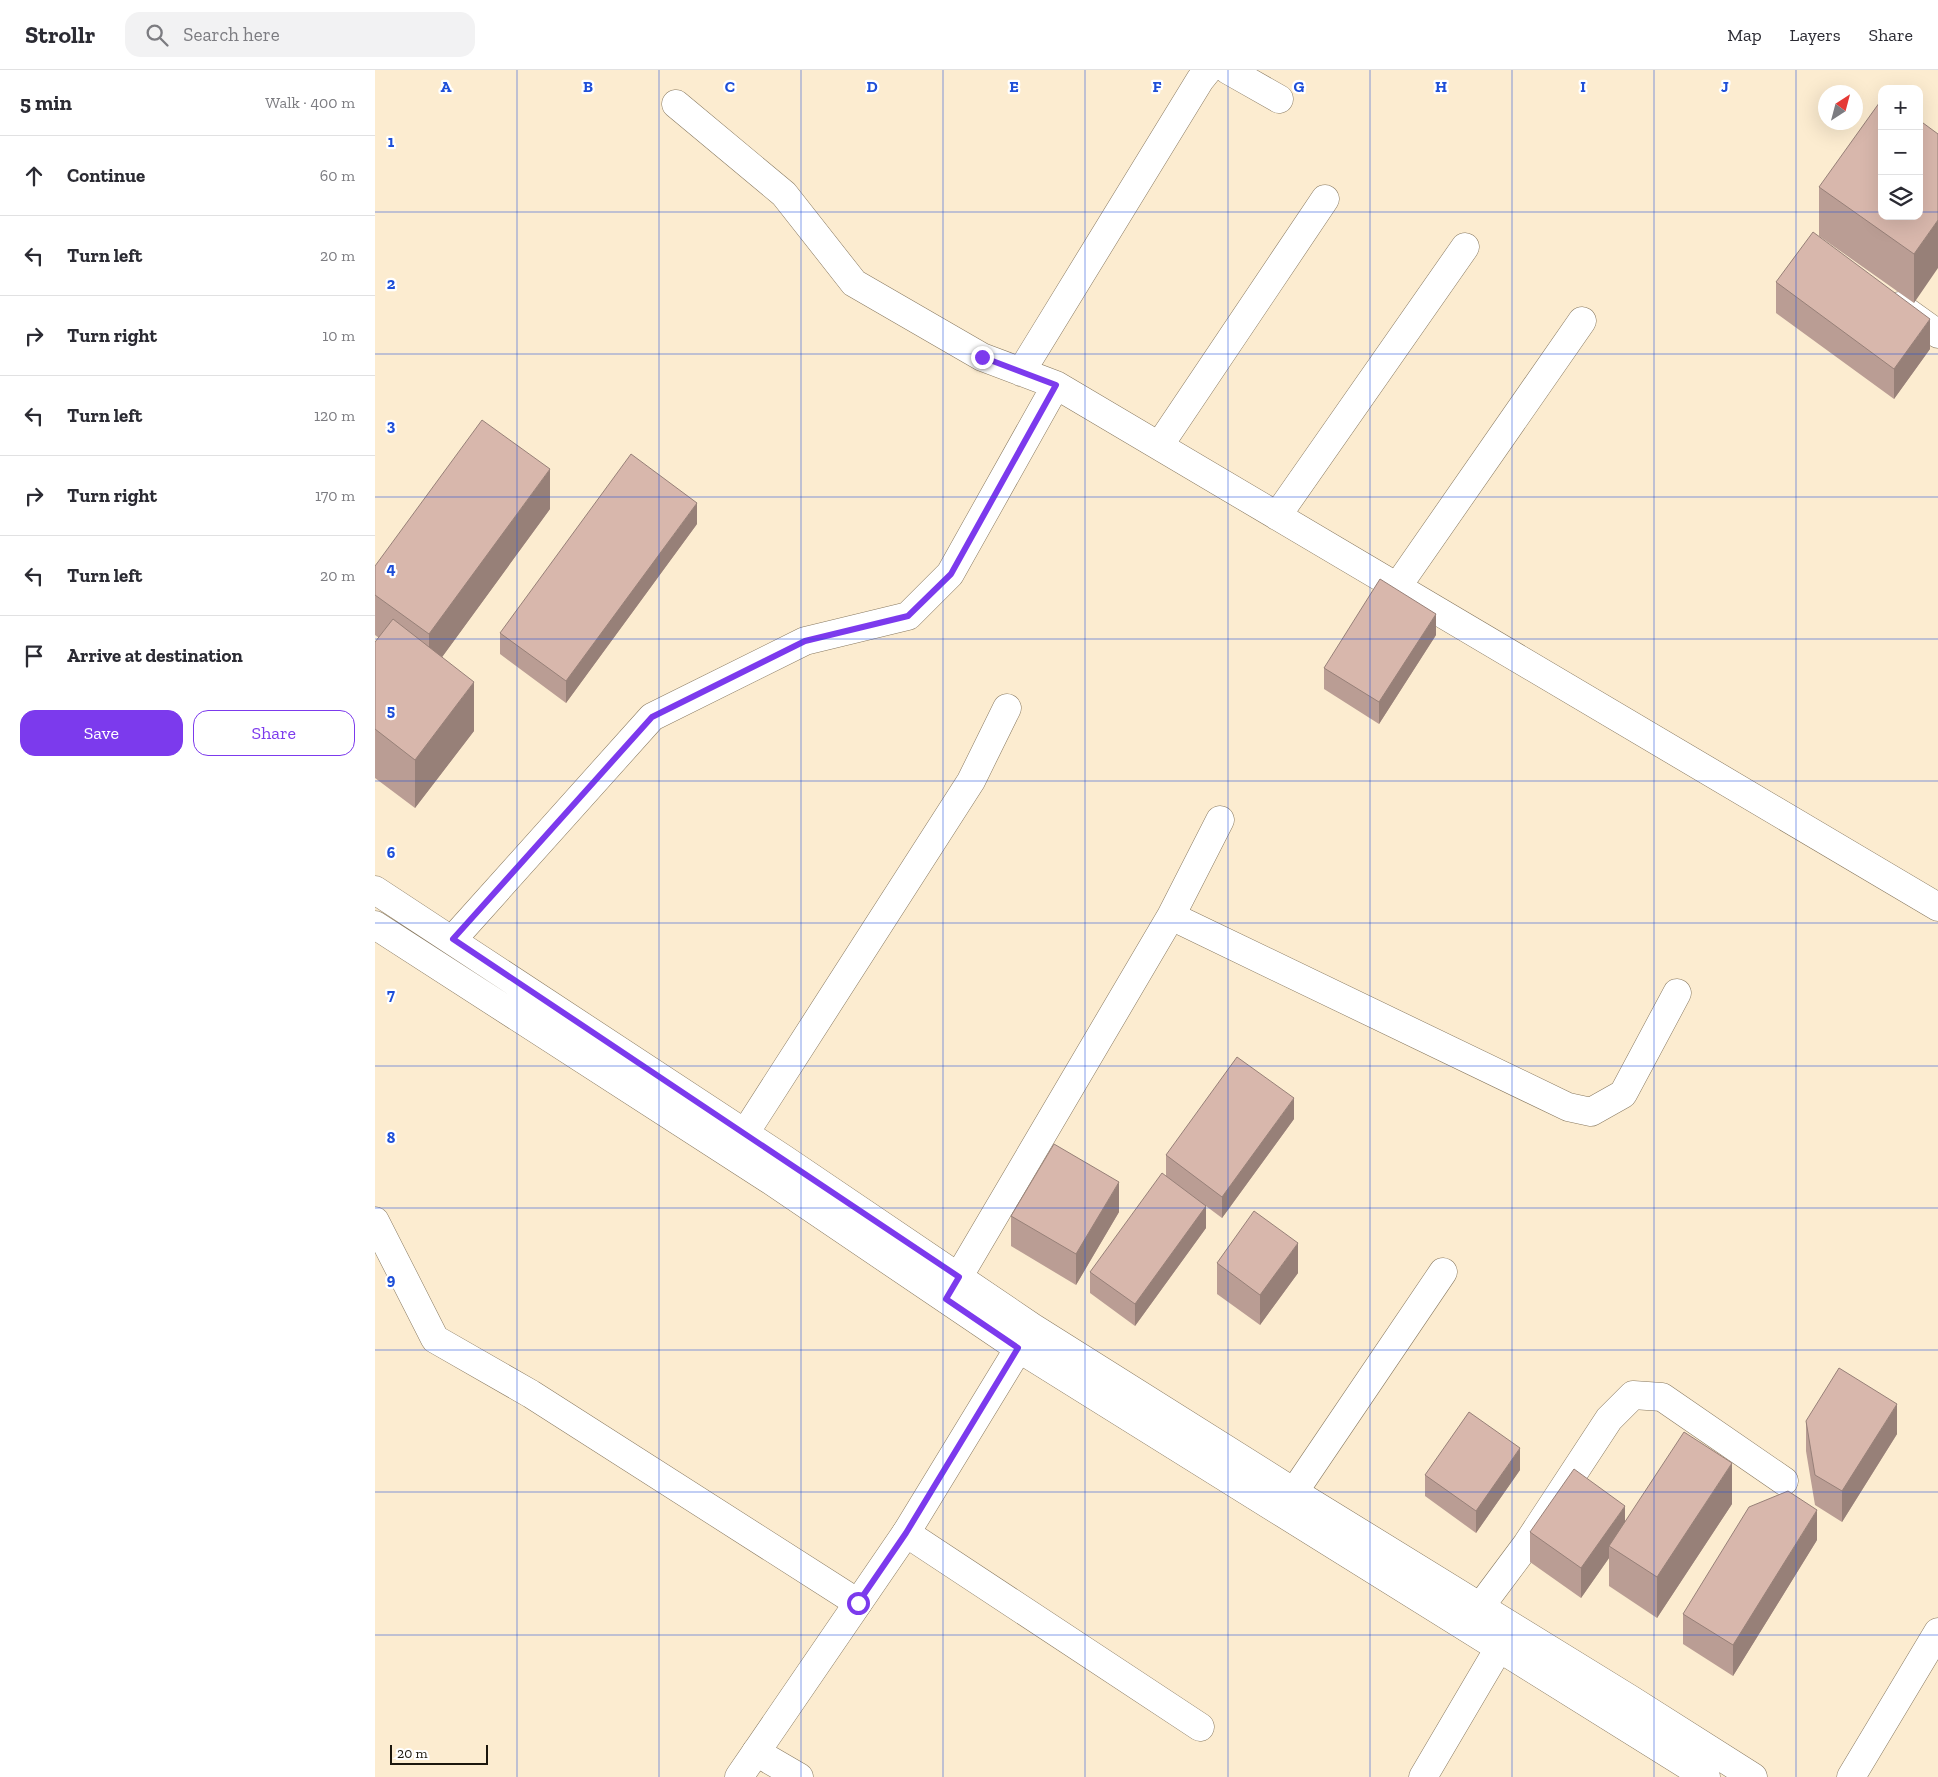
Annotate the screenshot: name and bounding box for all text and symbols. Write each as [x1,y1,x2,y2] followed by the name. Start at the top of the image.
[125,12,475,57] search box
[25,20,95,49] text: Strollr
[143,21,171,49] icon: search
[183,23,280,46] text: Search here
[1727,24,1762,46] text: Map
[1790,24,1841,46] text: Layers
[1869,24,1913,46] text: Share
[441,77,452,96] text: A
[583,77,593,96] text: B
[725,77,735,96] text: C
[866,77,878,96] text: D
[1009,77,1019,96] text: E
[1152,77,1162,96] text: F
[1294,77,1305,96] text: G
[1435,77,1447,96] text: H
[1580,77,1586,96] text: I
[1721,77,1729,96] text: J
[1818,85,1863,130] north arrow
[1878,85,1923,220] map controls
[1878,85,1923,130] button: +
[20,90,72,115] text: 5 min
[265,93,355,112] text: Walk · 400 m
[1878,130,1923,175] button: −
[388,132,395,151] text: 1
[20,162,48,190] icon: ahead
[67,164,145,187] text: Continue
[320,166,355,185] text: 60 m
[1878,175,1923,220] button: layers
[20,242,48,270] icon: left
[67,244,142,267] text: Turn left
[320,246,355,265] text: 20 m
[387,274,396,293] text: 2
[20,322,48,350] icon: right
[67,324,157,347] text: Turn right
[322,326,355,345] text: 10 m
[971,346,994,369] route end
[20,402,48,430] icon: left
[67,404,142,427] text: Turn left
[314,406,355,425] text: 120 m
[387,416,396,435] text: 3
[20,482,48,510] icon: right
[67,484,157,507] text: Turn right
[315,486,355,505] text: 170 m
[386,559,396,578] text: 4
[20,562,48,590] icon: left
[67,564,142,587] text: Turn left
[320,566,355,585] text: 20 m
[20,642,48,670] icon: arrive
[67,644,243,667] text: Arrive at destination
[387,701,395,720] text: 5
[20,710,183,756] button: Save
[193,710,355,756] button: Share
[387,843,396,862] text: 6
[387,985,395,1004] text: 7
[387,1128,396,1147] text: 8
[387,1270,396,1289] text: 9
[847,1592,870,1615] route start
[390,1742,487,1765] scale bar
[397,1745,428,1762] text: 20 m

